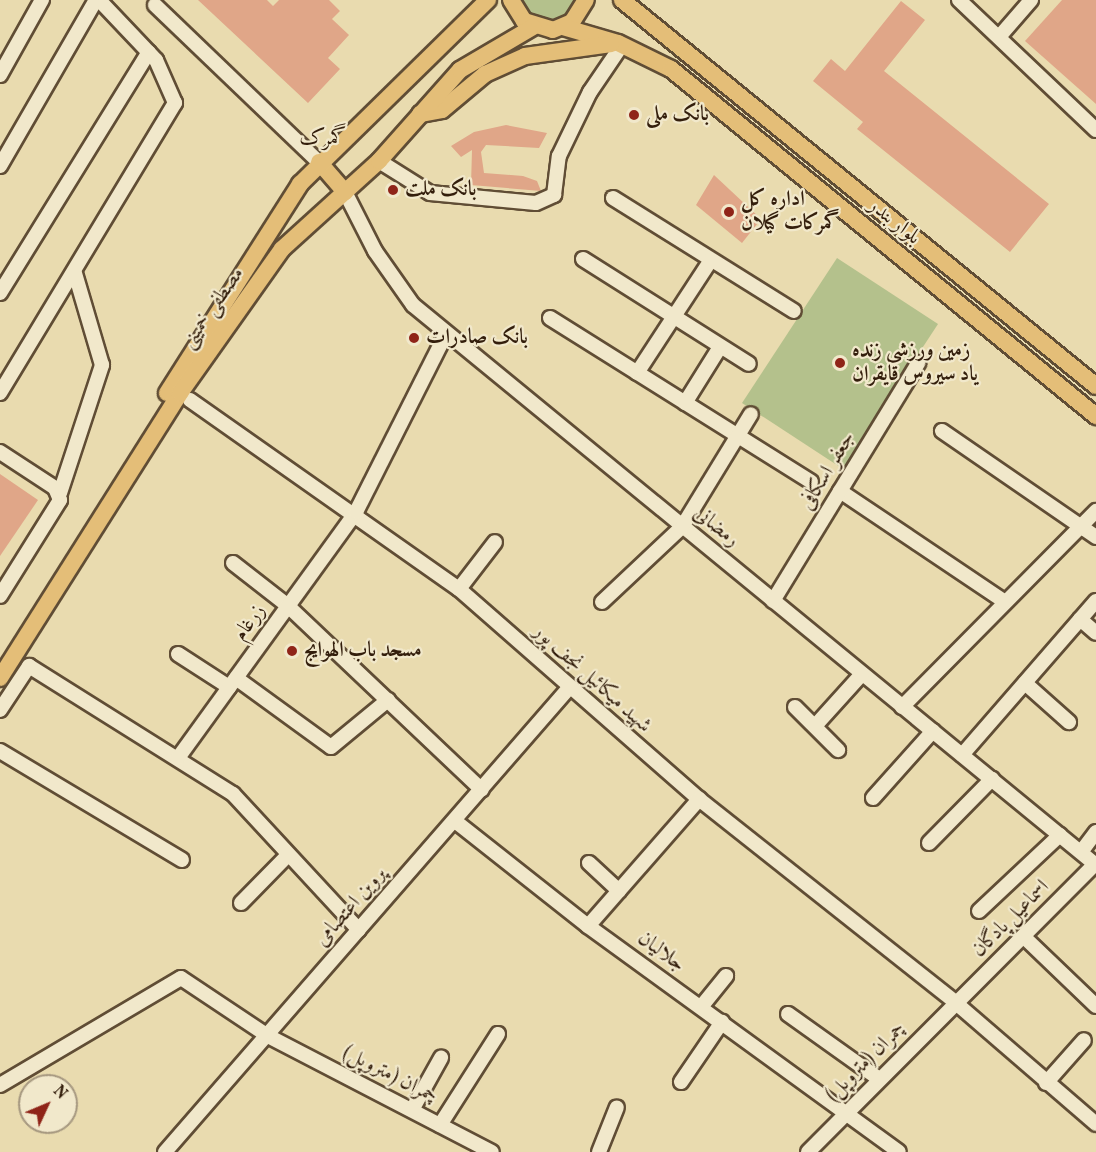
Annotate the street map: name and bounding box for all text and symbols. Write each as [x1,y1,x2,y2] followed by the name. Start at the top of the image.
[646,102,709,128] place label: بانک ملی
[627,108,641,122] marker: بانک ملی
[299,126,347,152] district label: گمرک
[405,177,477,203] place label: بانک ملت
[386,183,400,197] marker: بانک ملت
[741,187,839,237] place label: اداره کل گمرکات گیلان
[863,193,925,251] street label: بلوار بندر
[722,205,736,219] marker: اداره کل گمرکات گیلان
[176,262,250,354] street label: مصطفی خمینی
[426,325,528,351] place label: بانک صادرات
[407,331,421,345] marker: بانک صادرات
[852,338,978,388] place label: زمین ورزشی زنده یاد سیروس قایقران
[833,356,847,370] marker: زمین ورزشی زنده یاد سیروس قایقران
[795,427,861,515] street label: جعفر اسکافی
[688,501,744,553] street label: رمضانی
[228,600,272,646] street label: زرغام
[528,619,656,739] street label: شهید میکائیل نجف پور
[304,638,422,664] place label: مسجد باب الهوایج
[285,644,299,658] marker: مسجد باب الهوایج
[310,862,392,952] street label: پروین اعتصامی
[967,875,1055,963] street label: اسماعیل پادگان
[632,926,690,978] street label: جلالیان
[821,1017,911,1107] street label: چمران (متروپل)
[338,1040,442,1110] street label: چمران (متروپل)
[18,1074,78,1134] north arrow
[48,1081,71,1105] text: N

